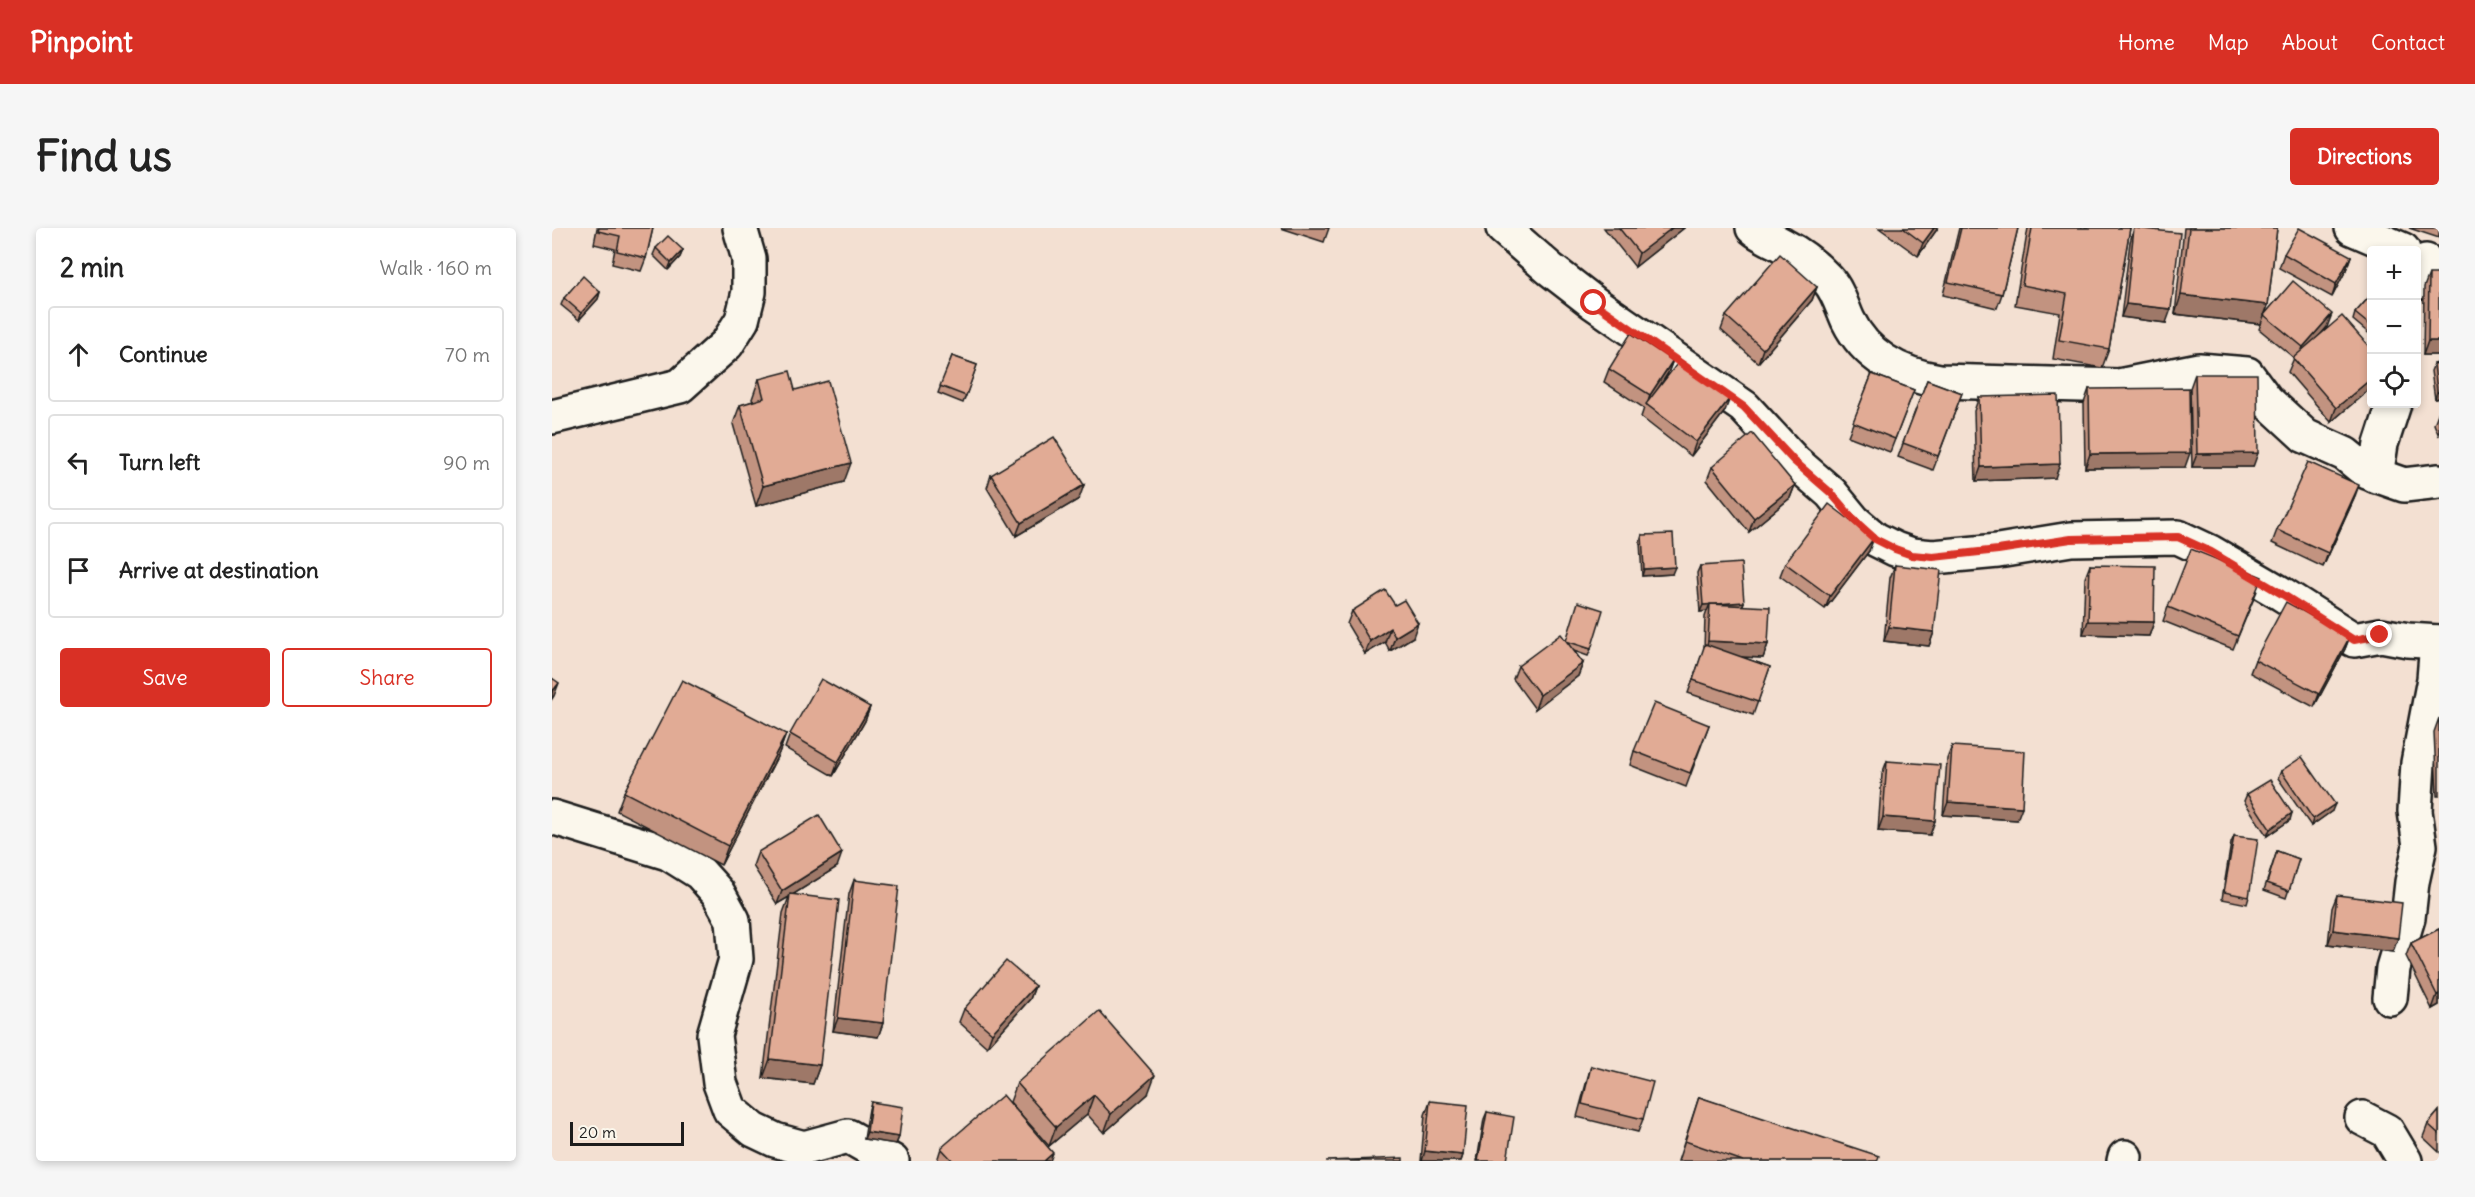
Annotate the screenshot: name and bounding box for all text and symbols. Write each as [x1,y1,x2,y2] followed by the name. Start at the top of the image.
[30,24,133,60] text: Pinpoint
[2118,29,2175,56] text: Home
[2208,29,2249,56] text: Map
[2282,29,2338,56] text: About
[2371,29,2445,56] text: Contact
[2290,128,2439,185] button: Directions
[36,130,172,182] text: Find us
[2367,246,2421,408] map controls
[2367,246,2421,300] button: +
[60,251,124,284] text: 2 min
[379,255,492,280] text: Walk · 160 m
[1580,289,1606,315] route start
[2367,300,2421,354] button: −
[62,338,95,371] icon: ahead
[119,340,208,368] text: Continue
[445,342,490,367] text: 70 m
[2367,354,2421,408] button: locate
[62,446,95,479] icon: left
[119,448,200,476] text: Turn left
[443,450,490,475] text: 90 m
[62,554,95,587] icon: arrive
[119,556,319,584] text: Arrive at destination
[2366,621,2392,647] route end
[60,648,270,707] button: Save
[282,648,492,707] button: Share
[570,1119,684,1146] scale bar
[579,1122,616,1142] text: 20 m

